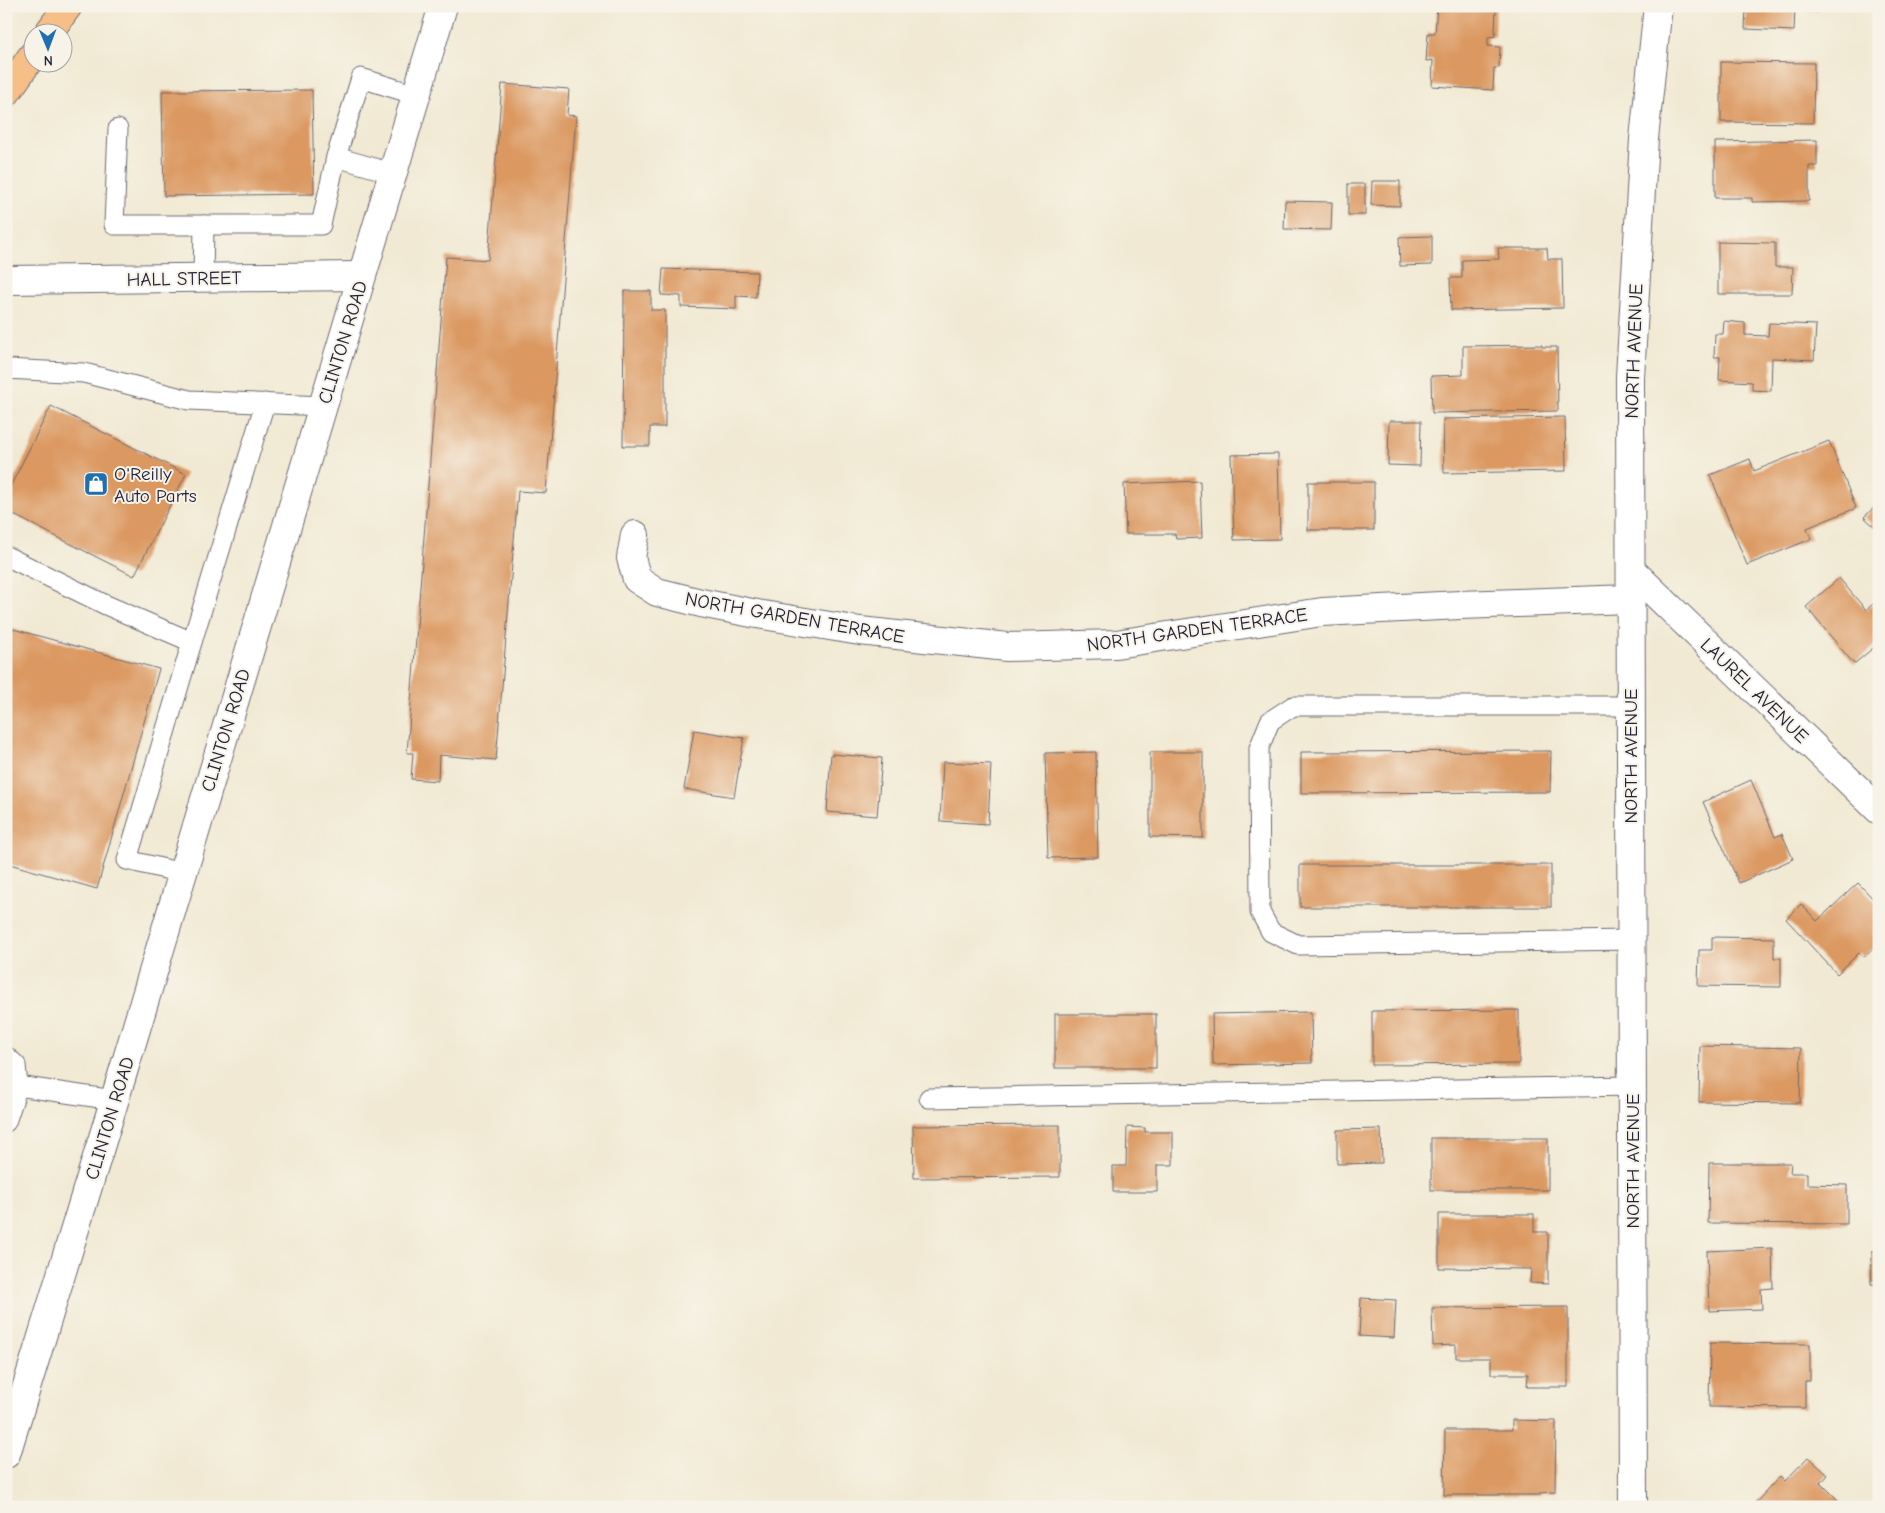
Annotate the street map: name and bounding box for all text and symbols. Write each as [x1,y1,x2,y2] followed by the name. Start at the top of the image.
[22,22,72,72] north arrow
[44,52,53,69] text: N
[126,267,242,291] street label: HALL STREET
[314,278,372,407] street label: CLINTON ROAD
[1621,283,1647,419] street label: NORTH AVENUE
[114,463,197,507] place label: O'Reilly Auto Parts
[83,471,109,497] shop icon: O'Reilly Auto Parts
[683,588,906,648] street label: NORTH GARDEN TERRACE
[1085,604,1309,656] street label: NORTH GARDEN TERRACE
[1696,634,1813,748] street label: LAUREL AVENUE
[197,666,255,795] street label: CLINTON ROAD
[1620,689,1642,824] street label: NORTH AVENUE
[81,1054,139,1183] street label: CLINTON ROAD
[1622,1094,1644,1229] street label: NORTH AVENUE

